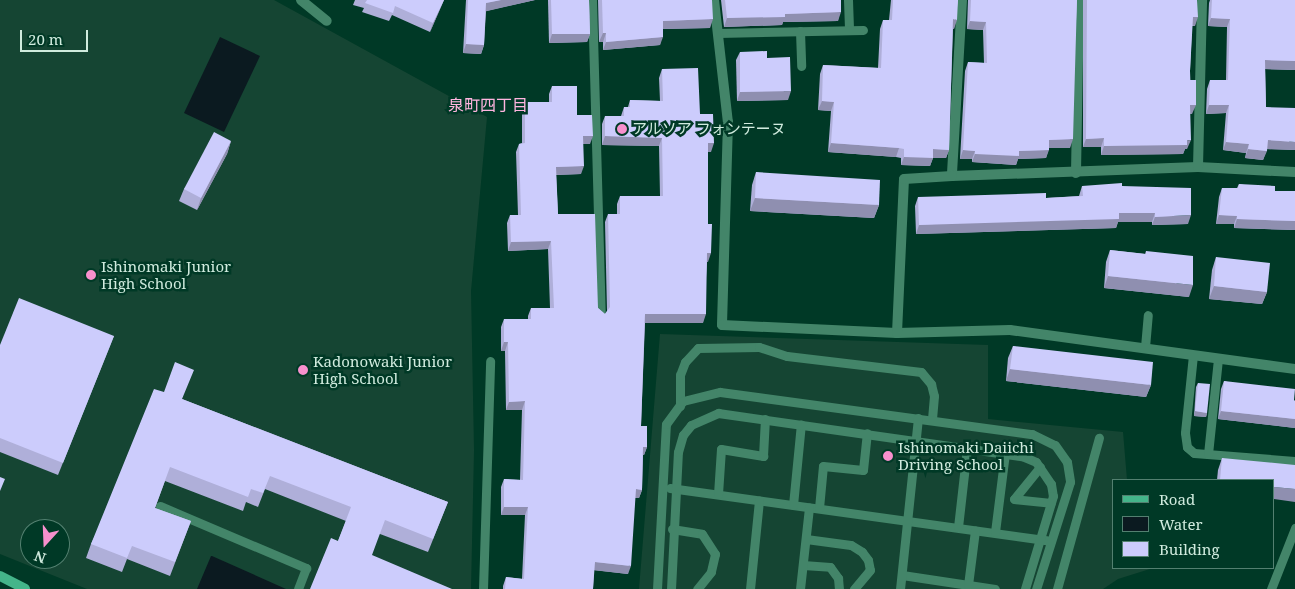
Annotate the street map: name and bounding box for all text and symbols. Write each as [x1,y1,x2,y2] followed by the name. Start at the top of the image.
[22,20,90,52] scale bar
[28,29,63,49] text: 20 m
[448,95,528,115] district label: 泉町四丁目
[632,120,786,138] place label: アルソア フォンテーヌ
[616,123,628,135] marker: アルソア フォンテーヌ
[101,257,231,292] place label: Ishinomaki Junior High School
[85,269,97,281] marker: Ishinomaki Junior High School
[313,352,452,387] place label: Kadonowaki Junior High School
[297,364,309,376] marker: Kadonowaki Junior High School
[898,438,1034,473] place label: Ishinomaki Daiichi Driving School
[882,450,894,462] marker: Ishinomaki Daiichi Driving School
[1112,479,1275,569] legend
[1159,489,1195,509] text: Road
[1159,514,1202,534] text: Water
[20,519,70,569] north arrow
[1159,539,1220,559] text: Building
[32,547,48,568] text: N

